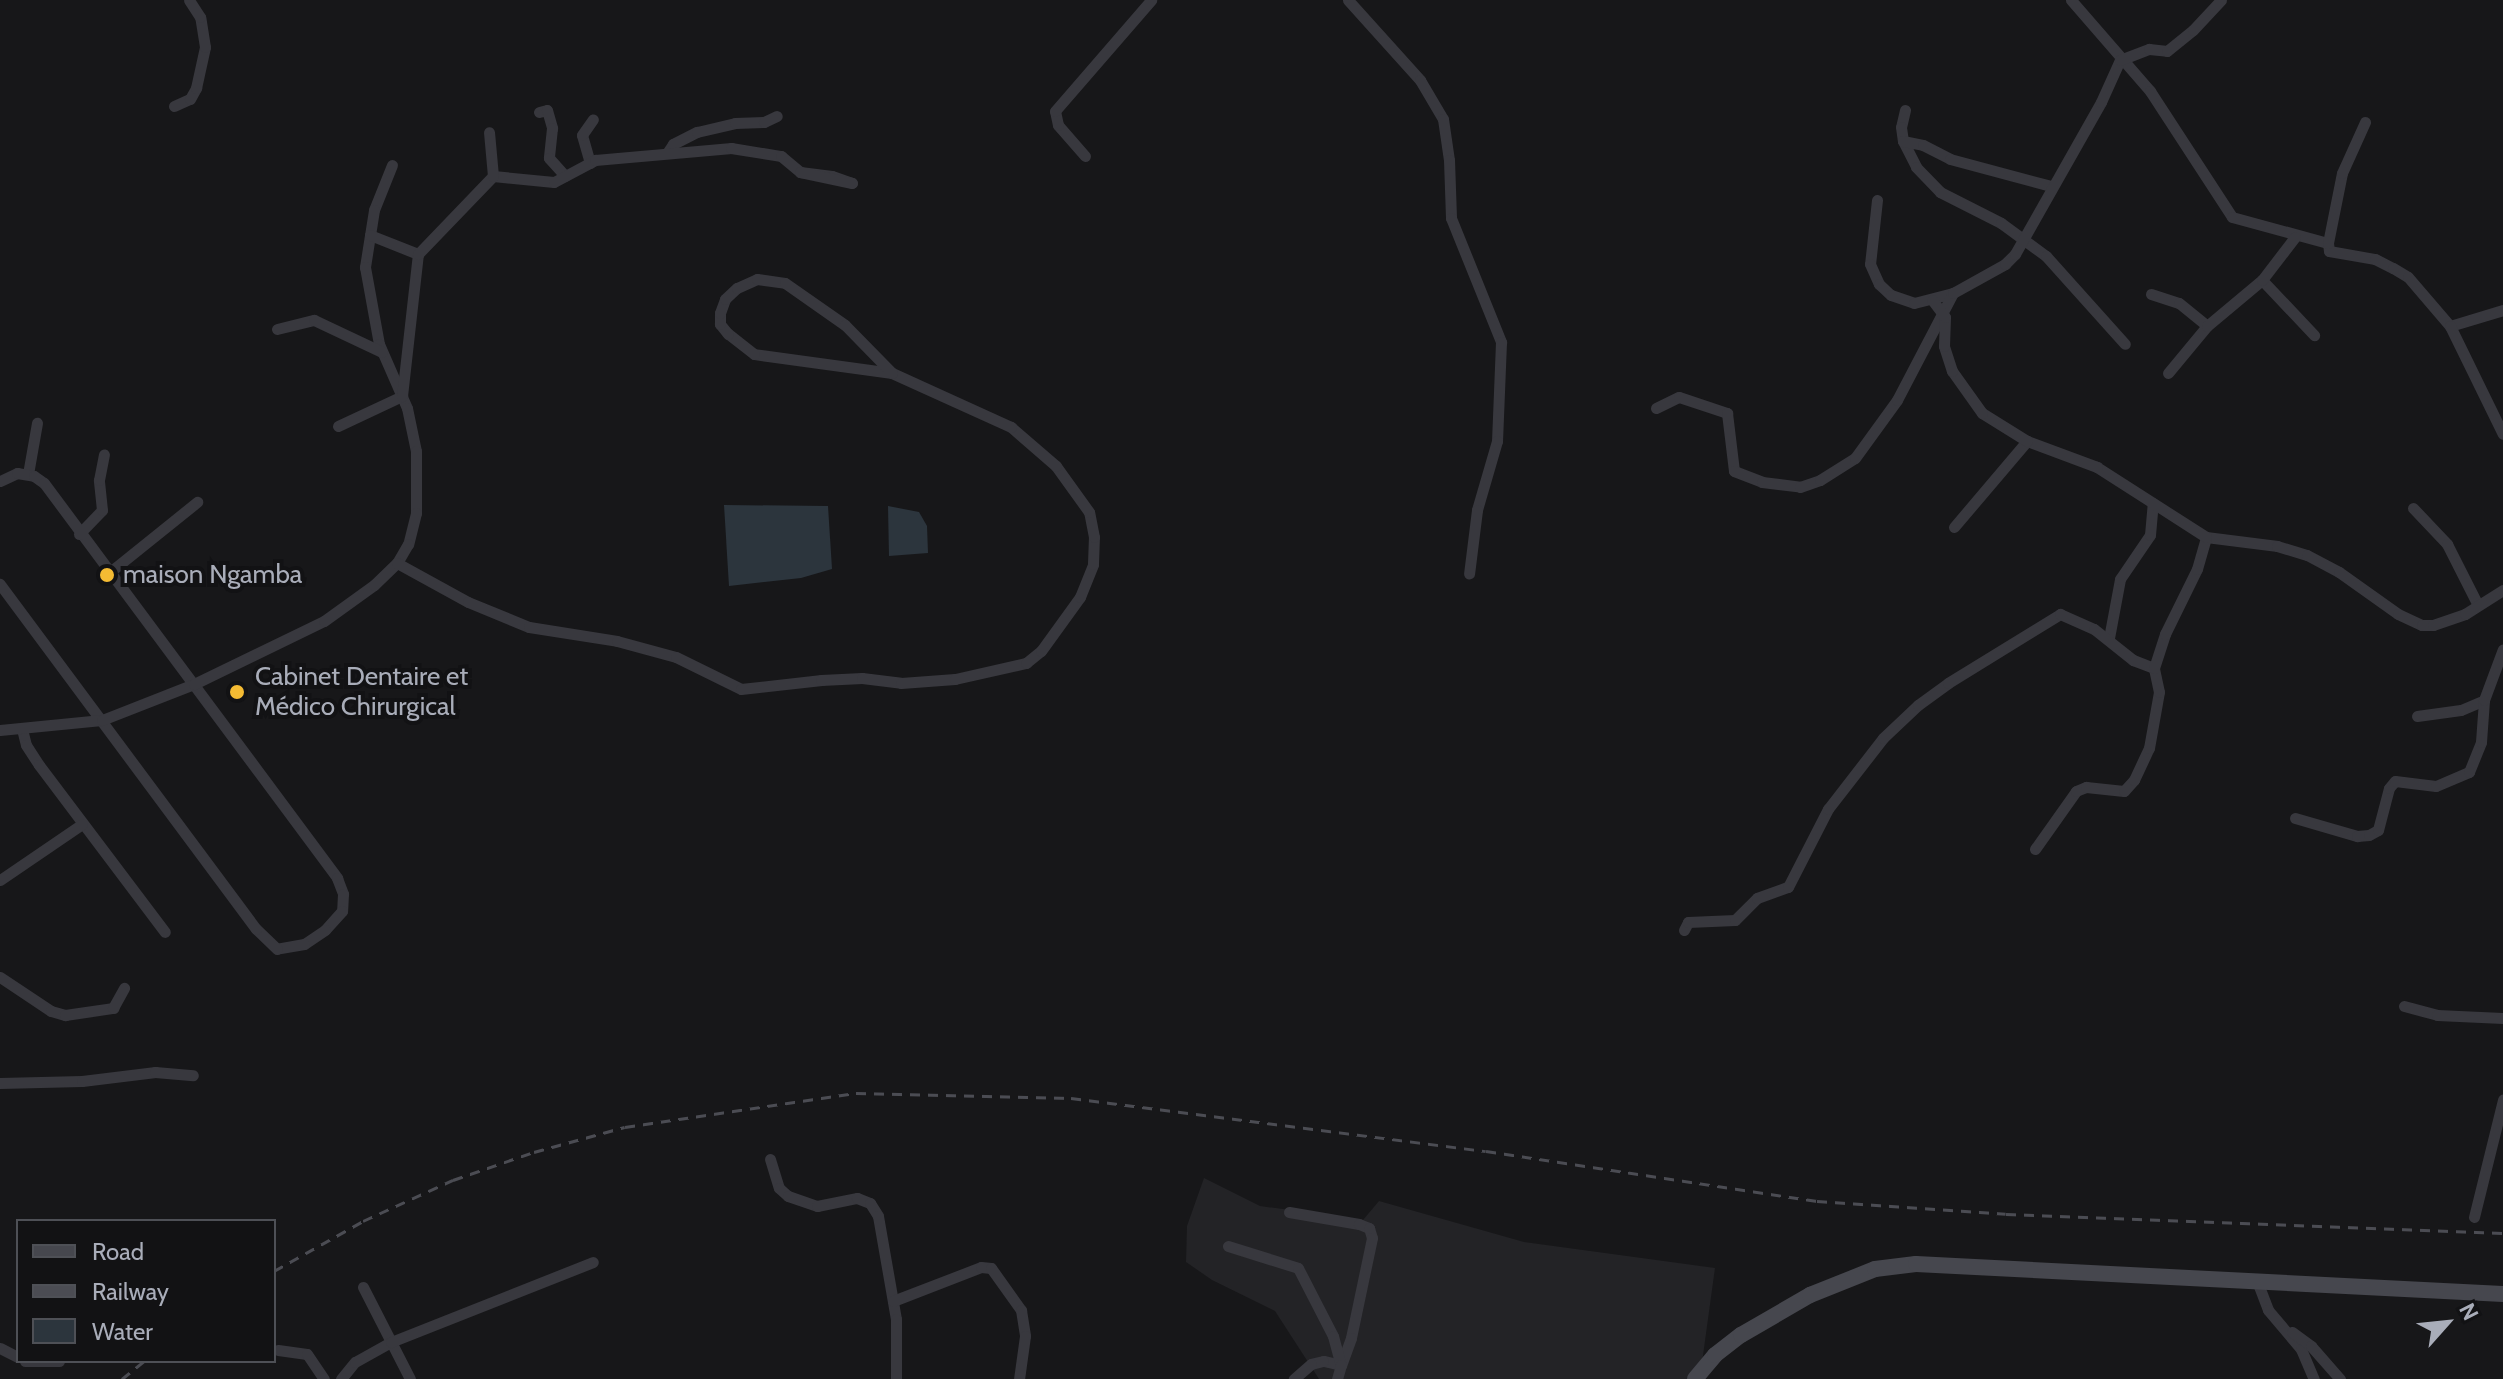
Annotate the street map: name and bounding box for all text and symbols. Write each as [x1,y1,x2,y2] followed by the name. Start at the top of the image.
[123,559,302,591] place label: maison Ngamba
[98,566,116,584] marker: maison Ngamba
[255,661,468,722] place label: Cabinet Dentaire et Médico Chirurgical
[226,681,248,703] marker: Cabinet Dentaire et Médico Chirurgical
[16,1219,276,1363] legend
[92,1237,144,1266] text: Road
[92,1277,169,1306] text: Railway
[2407,1283,2487,1363] north arrow
[2453,1299,2484,1325] text: N
[92,1317,153,1346] text: Water

